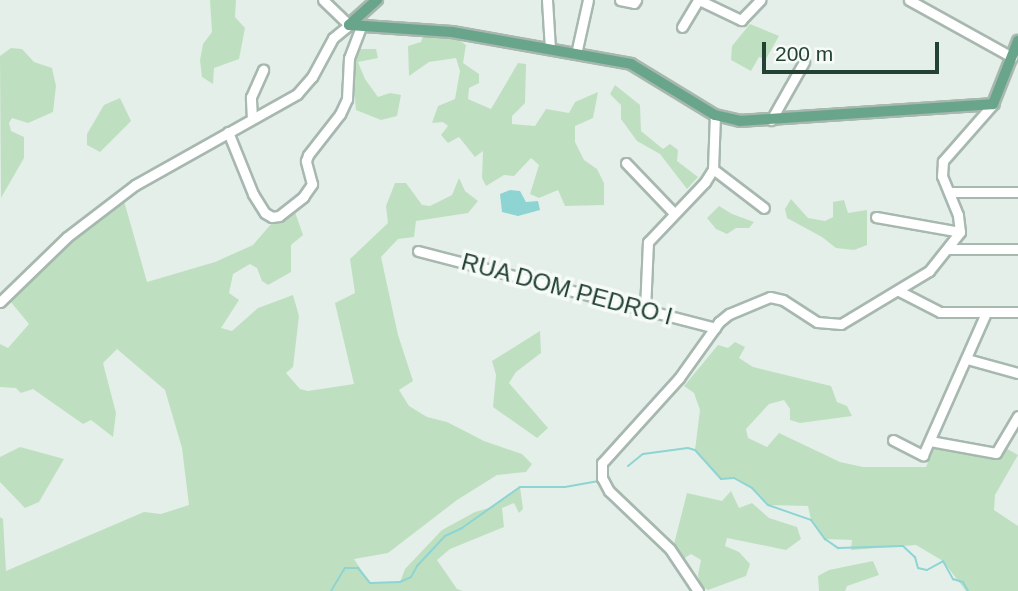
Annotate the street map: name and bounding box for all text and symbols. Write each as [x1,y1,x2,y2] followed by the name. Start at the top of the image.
[766,28,943,72] scale bar
[775,42,833,65] text: 200 m
[458,247,676,331] street label: RUA DOM PEDRO I

